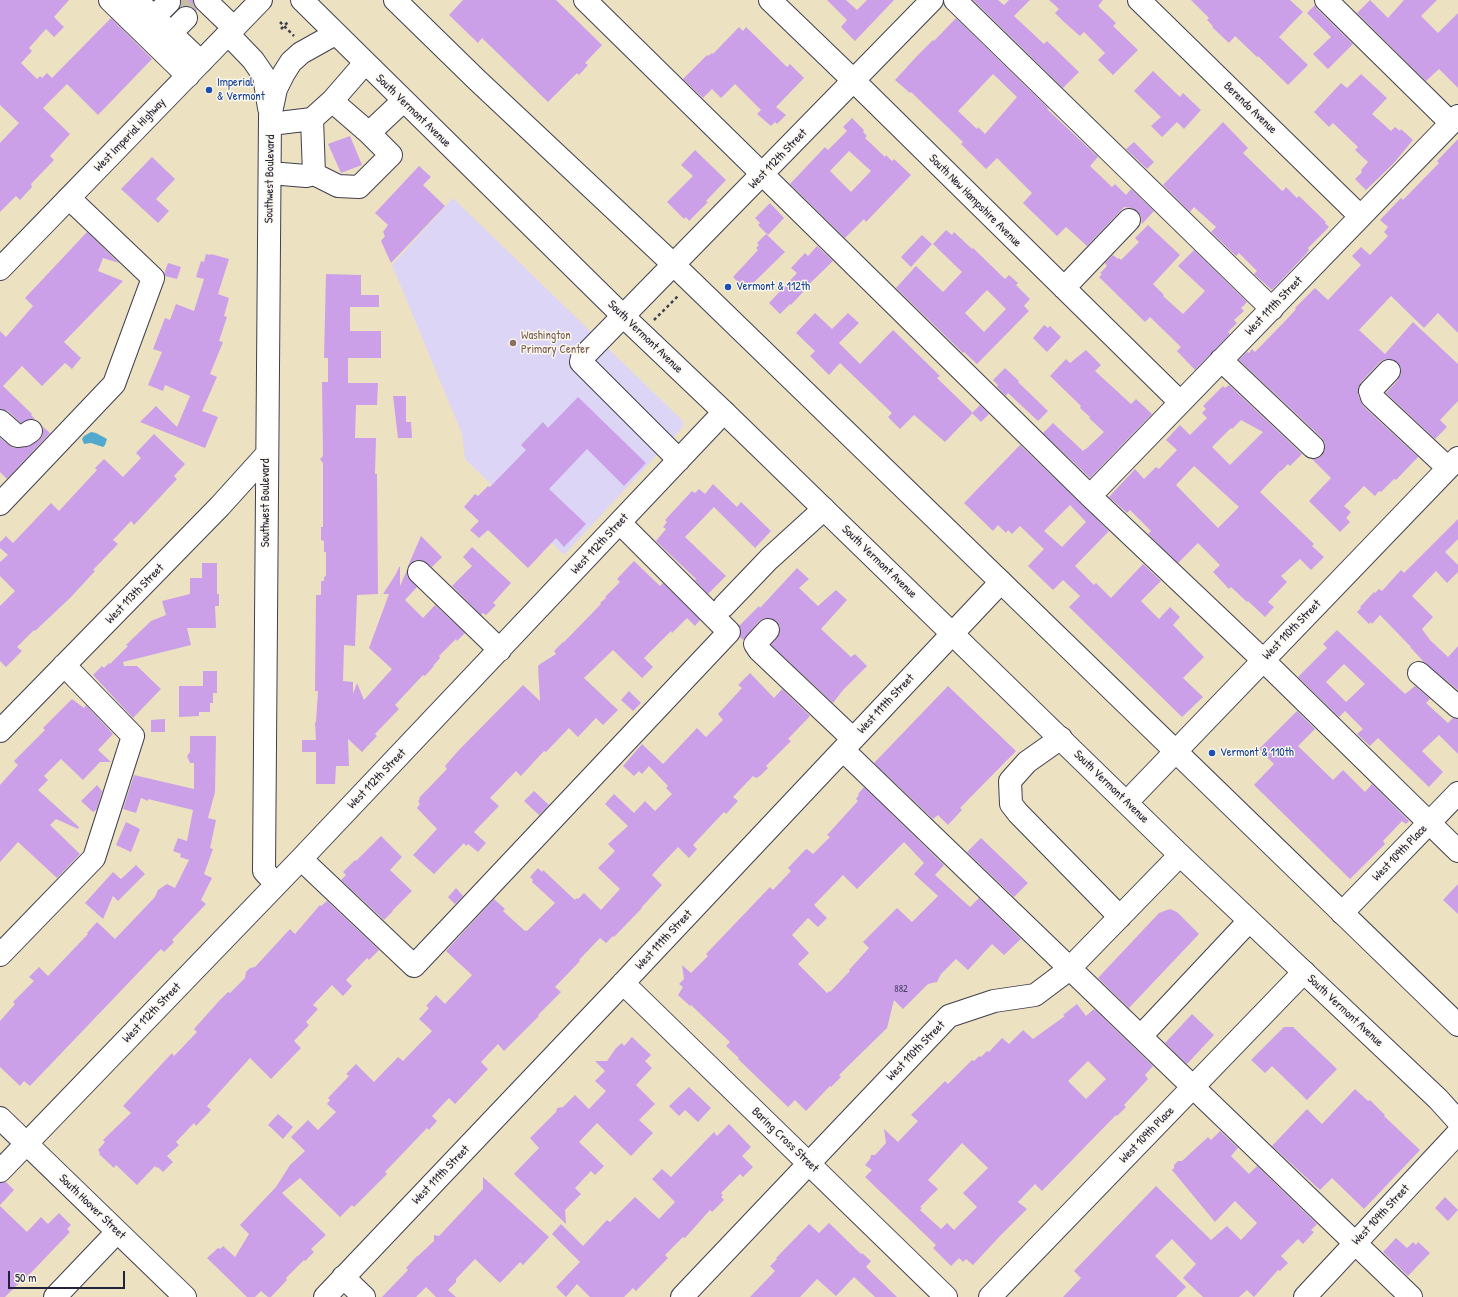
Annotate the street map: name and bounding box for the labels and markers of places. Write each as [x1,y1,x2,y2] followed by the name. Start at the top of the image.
[217,76,265,104] place label: Imperial & Vermont
[204,85,214,95] marker: Imperial & Vermont
[736,280,810,294] place label: Vermont & 112th
[723,282,733,292] marker: Vermont & 112th
[521,329,590,357] place label: Washington Primary Center
[508,338,518,348] marker: Washington Primary Center
[1220,746,1294,760] place label: Vermont & 110th
[1207,748,1217,758] marker: Vermont & 110th

